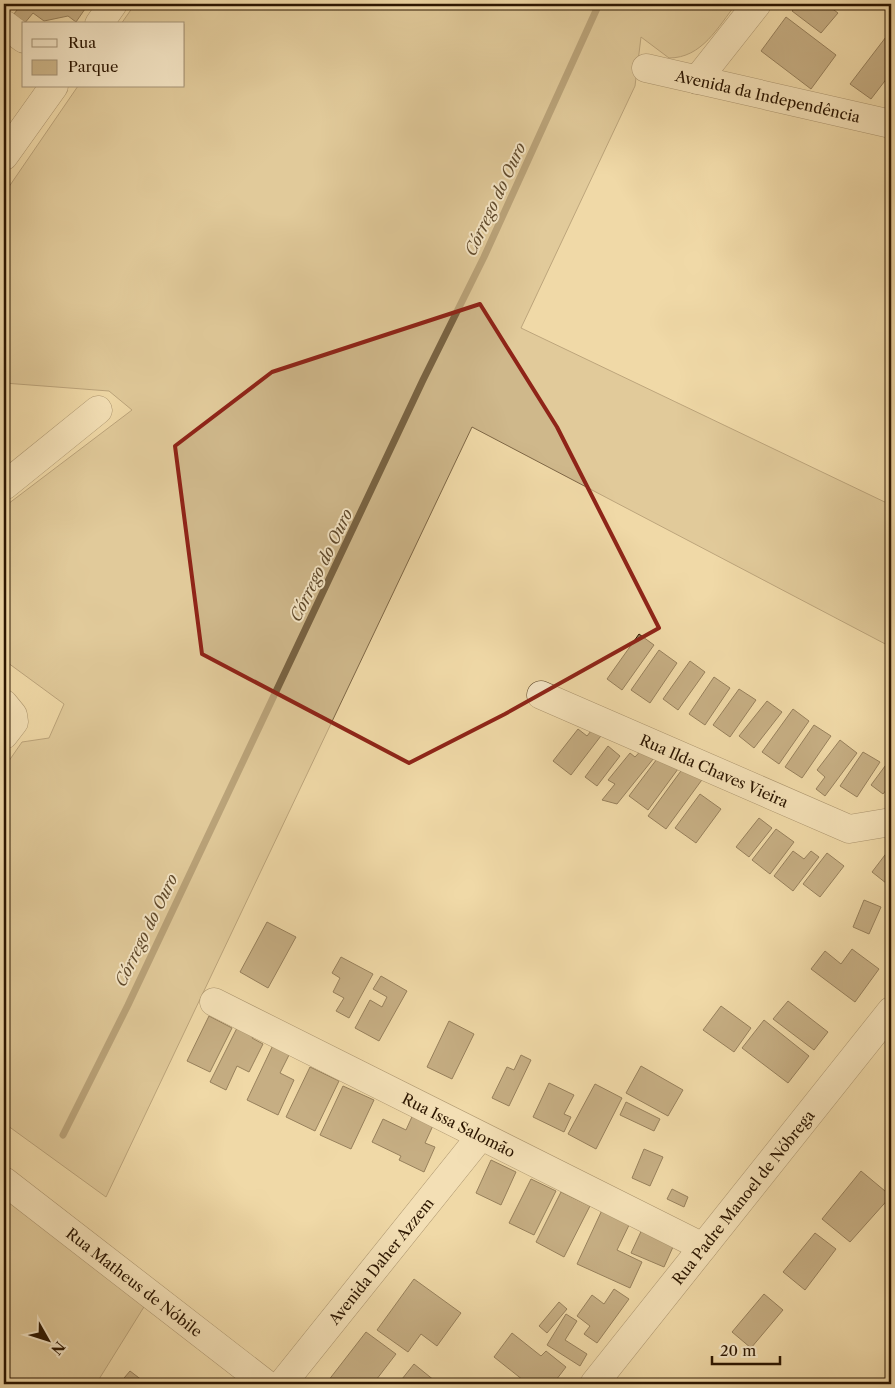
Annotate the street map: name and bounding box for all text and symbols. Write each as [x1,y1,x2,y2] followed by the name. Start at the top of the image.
[22,22,185,88] legend
[68,33,96,52] text: Rua
[68,57,118,76] text: Parque
[673,65,862,126] street label: Avenida da Independência
[460,139,530,259] water label: Córrego do Ouro
[285,505,357,624] water label: Córrego do Ouro
[637,730,792,811] street label: Rua Ilda Chaves Vieira
[110,870,182,989] water label: Córrego do Ouro
[399,1088,519,1161] street label: Rua Issa Salomão
[668,1106,818,1288] street label: Rua Padre Manoel de Nóbrega
[324,1193,437,1329] street label: Avenida Daher Azzem
[63,1223,206,1341] street label: Rua Matheus de Nóbile
[22,1316,72,1366] north arrow
[712,1333,780,1365] scale bar
[47,1338,69,1359] text: N
[720,1341,756,1360] text: 20 m

